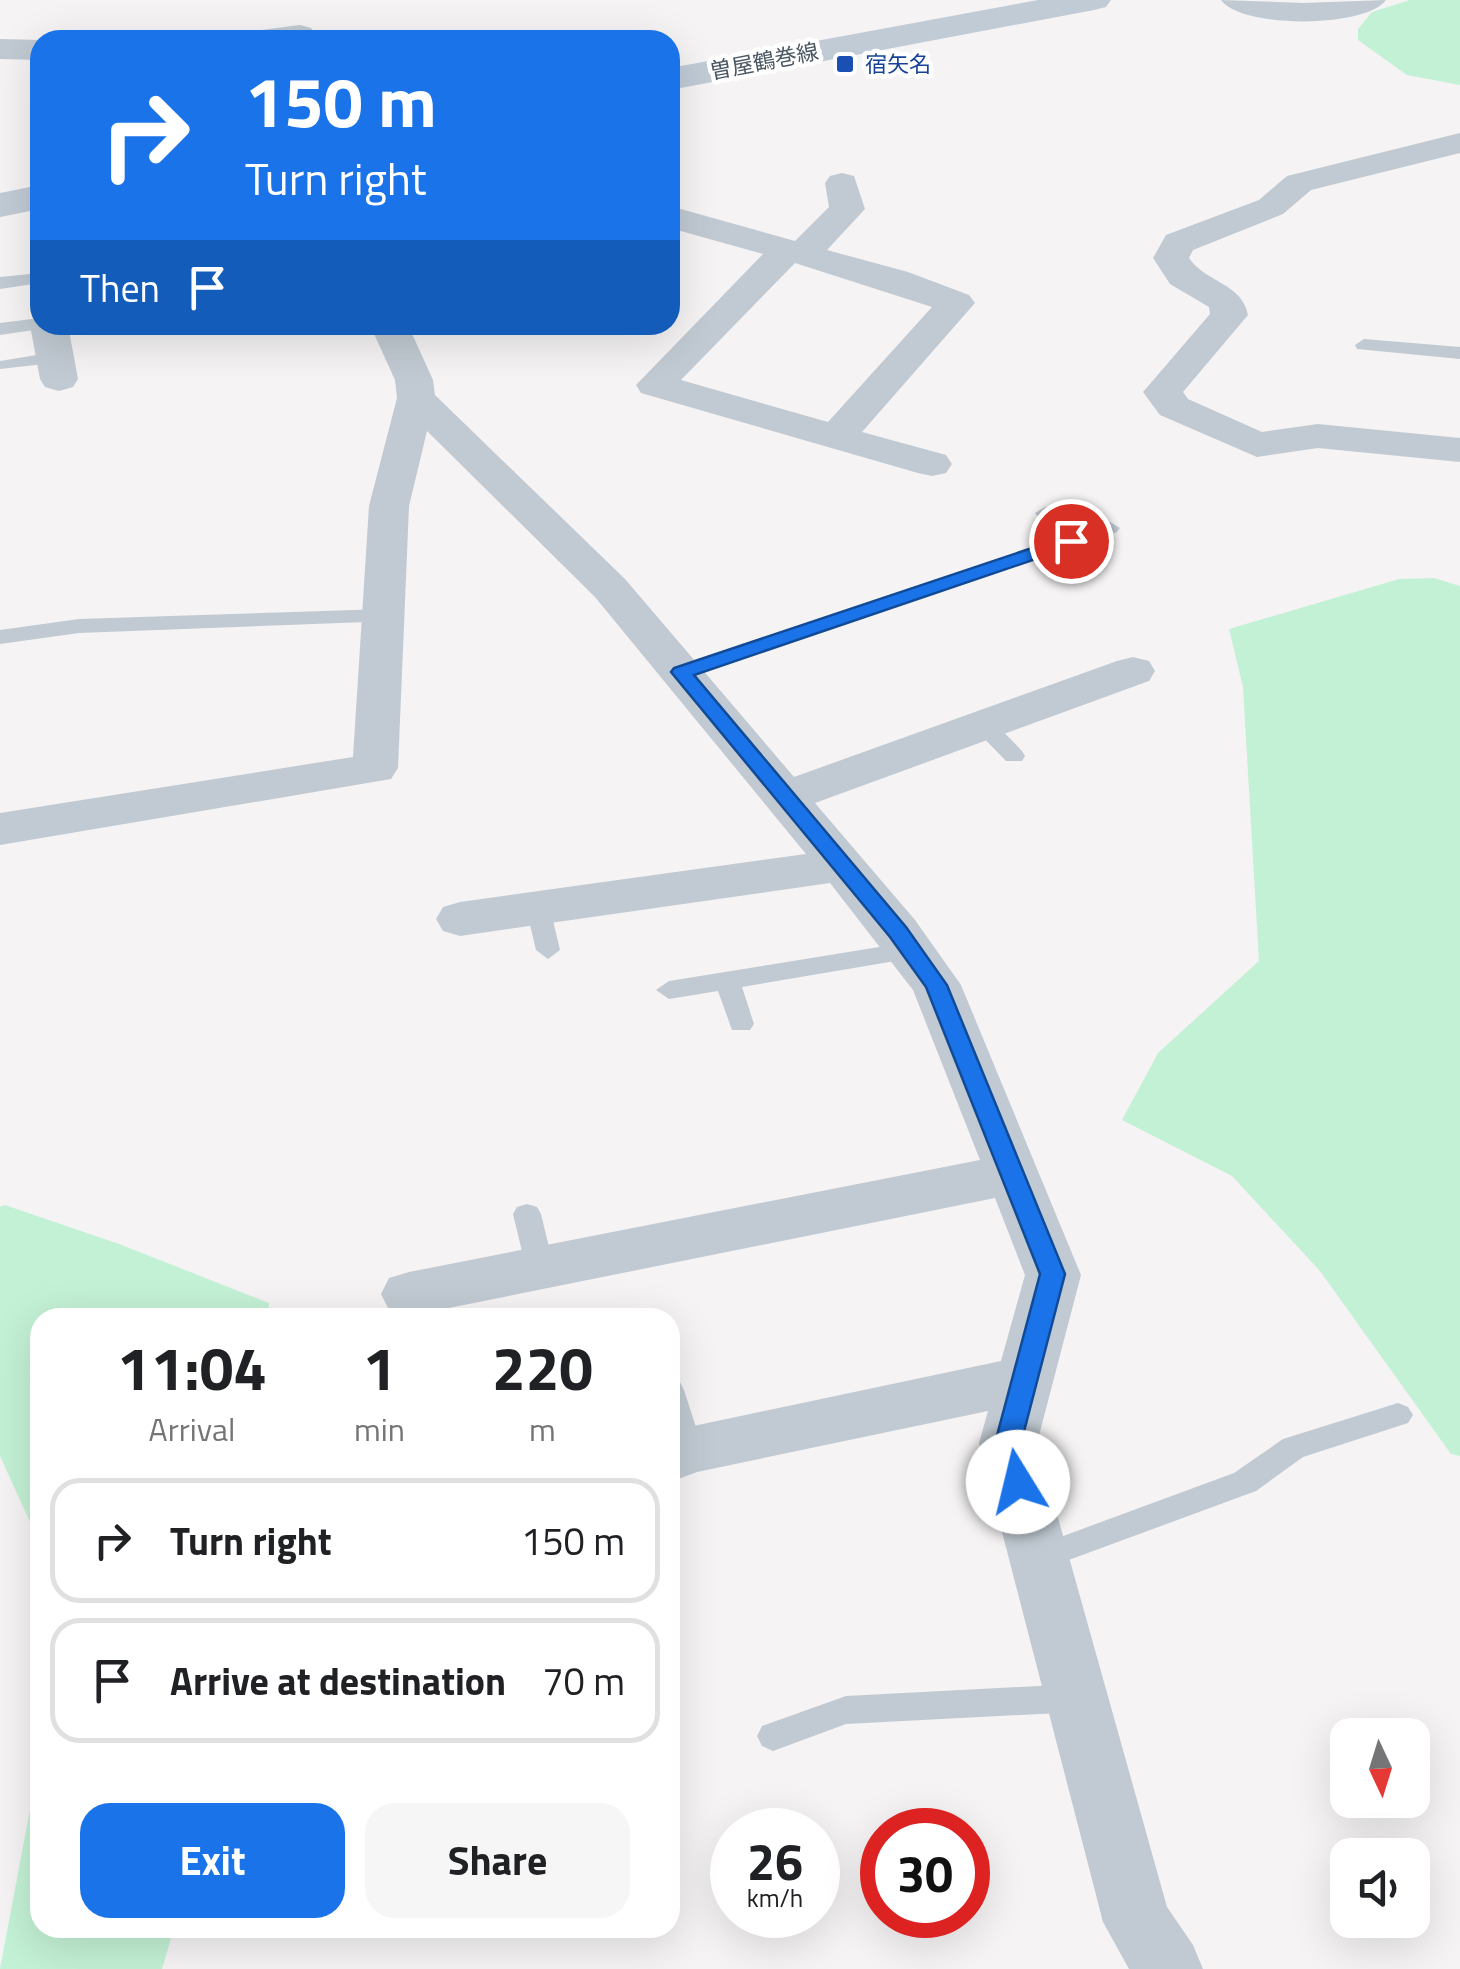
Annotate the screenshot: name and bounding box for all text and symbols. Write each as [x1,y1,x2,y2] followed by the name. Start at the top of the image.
[707,34,821,88] street label: 曽屋鶴巻線
[865,47,931,81] place label: 宿矢名
[245,48,437,154] text: 150 m
[834,53,856,75] marker: 宿矢名
[80,70,210,200] icon: right
[245,144,427,212] text: Turn right
[80,259,160,317] text: Then
[180,260,235,315] icon: arrive
[1029,499,1114,584] pin
[1044,514,1099,569] icon: arrive
[117,1322,267,1413] text: 11:04
[363,1322,396,1413] text: 1
[492,1322,593,1413] text: 220
[149,1405,235,1453] text: Arrival
[354,1405,405,1453] text: min
[529,1405,556,1453] text: m
[966,1430,1070,1534] position arrow
[170,1512,332,1570] text: Turn right
[521,1512,625,1570] text: 150 m
[85,1513,140,1568] icon: right
[170,1652,506,1710] text: Arrive at destination
[542,1652,625,1710] text: 70 m
[85,1653,140,1708] icon: arrive
[1330,1718,1430,1818] north arrow
[1330,1718,1430,1938] map controls
[80,1803,345,1918] button: Exit
[365,1803,630,1918] button: Share
[860,1808,990,1938] speed limit sign: 30
[747,1823,803,1899] text: 26
[1330,1838,1430,1938] button: sound
[747,1879,803,1917] text: km/h

